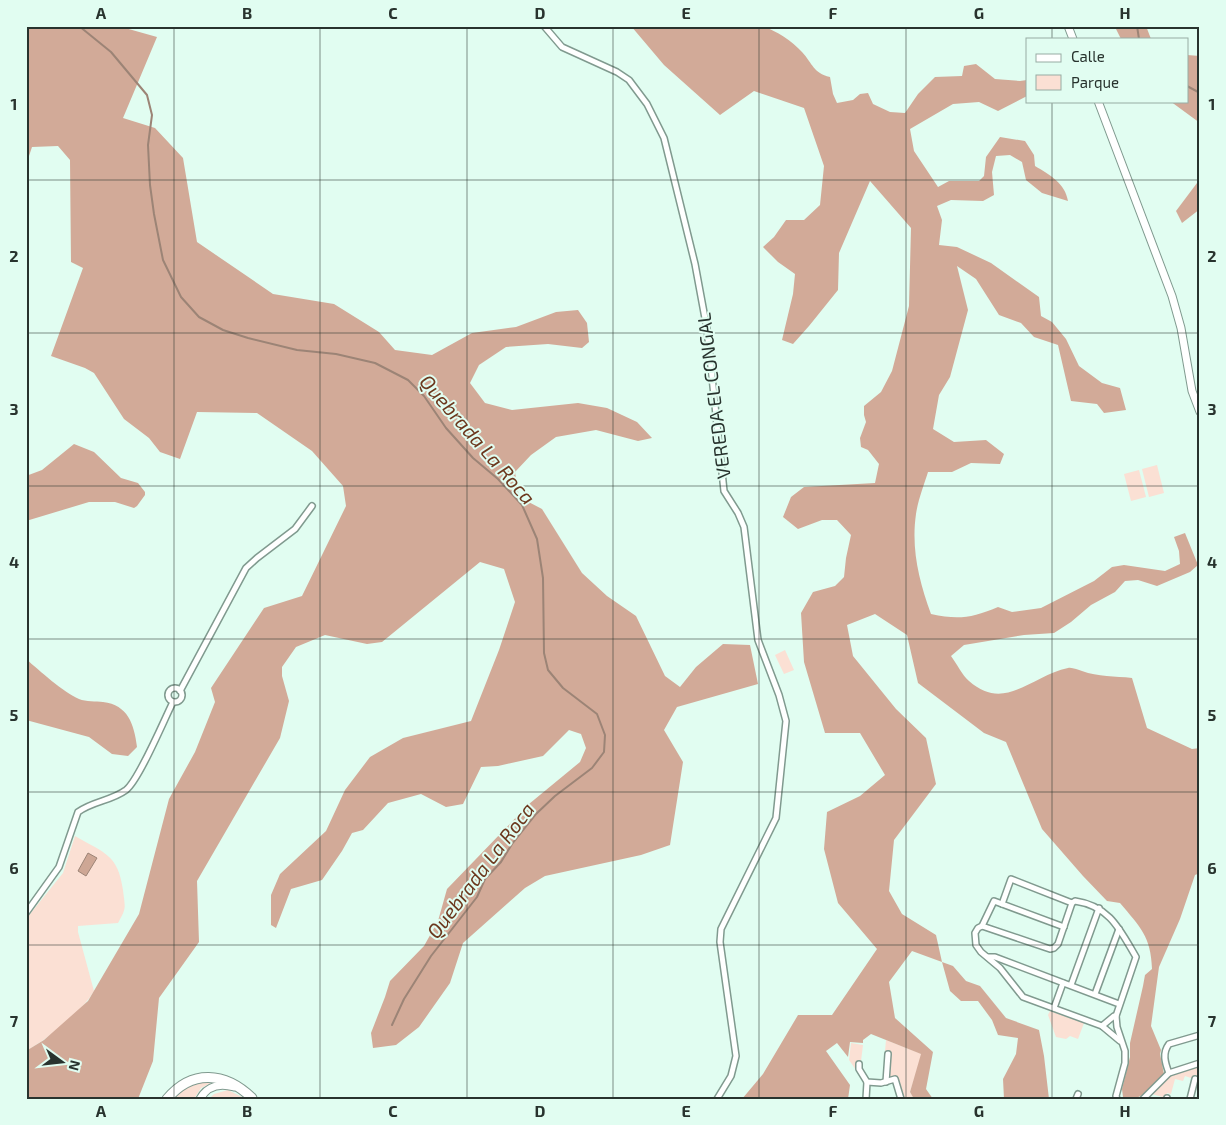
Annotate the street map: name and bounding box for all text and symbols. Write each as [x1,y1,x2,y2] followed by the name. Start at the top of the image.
[96,3,107,22] text: A
[242,3,252,22] text: B
[388,3,398,22] text: C
[535,3,546,22] text: D
[681,3,691,22] text: E
[829,3,838,22] text: F
[974,3,984,22] text: G
[1119,3,1131,22] text: H
[1026,38,1188,102] legend
[1071,47,1105,65] text: Calle
[1071,73,1119,91] text: Parque
[11,94,17,113] text: 1
[1209,94,1215,113] text: 1
[9,246,19,265] text: 2
[1207,246,1217,265] text: 2
[691,311,735,480] street label: VEREDA EL CONGAL
[415,369,541,509] water label: Quebrada La Roca
[9,399,19,418] text: 3
[1207,399,1217,418] text: 3
[9,552,19,571] text: 4
[1207,552,1217,571] text: 4
[10,705,19,724] text: 5
[1208,705,1217,724] text: 5
[421,797,539,943] water label: Quebrada La Roca
[9,858,19,877] text: 6
[1207,858,1217,877] text: 6
[10,1011,19,1030] text: 7
[1208,1011,1217,1030] text: 7
[38,1038,88,1088] north arrow
[66,1058,85,1073] text: N
[96,1101,107,1120] text: A
[242,1101,252,1120] text: B
[388,1101,398,1120] text: C
[535,1101,546,1120] text: D
[681,1101,691,1120] text: E
[829,1101,838,1120] text: F
[974,1101,984,1120] text: G
[1119,1101,1131,1120] text: H

